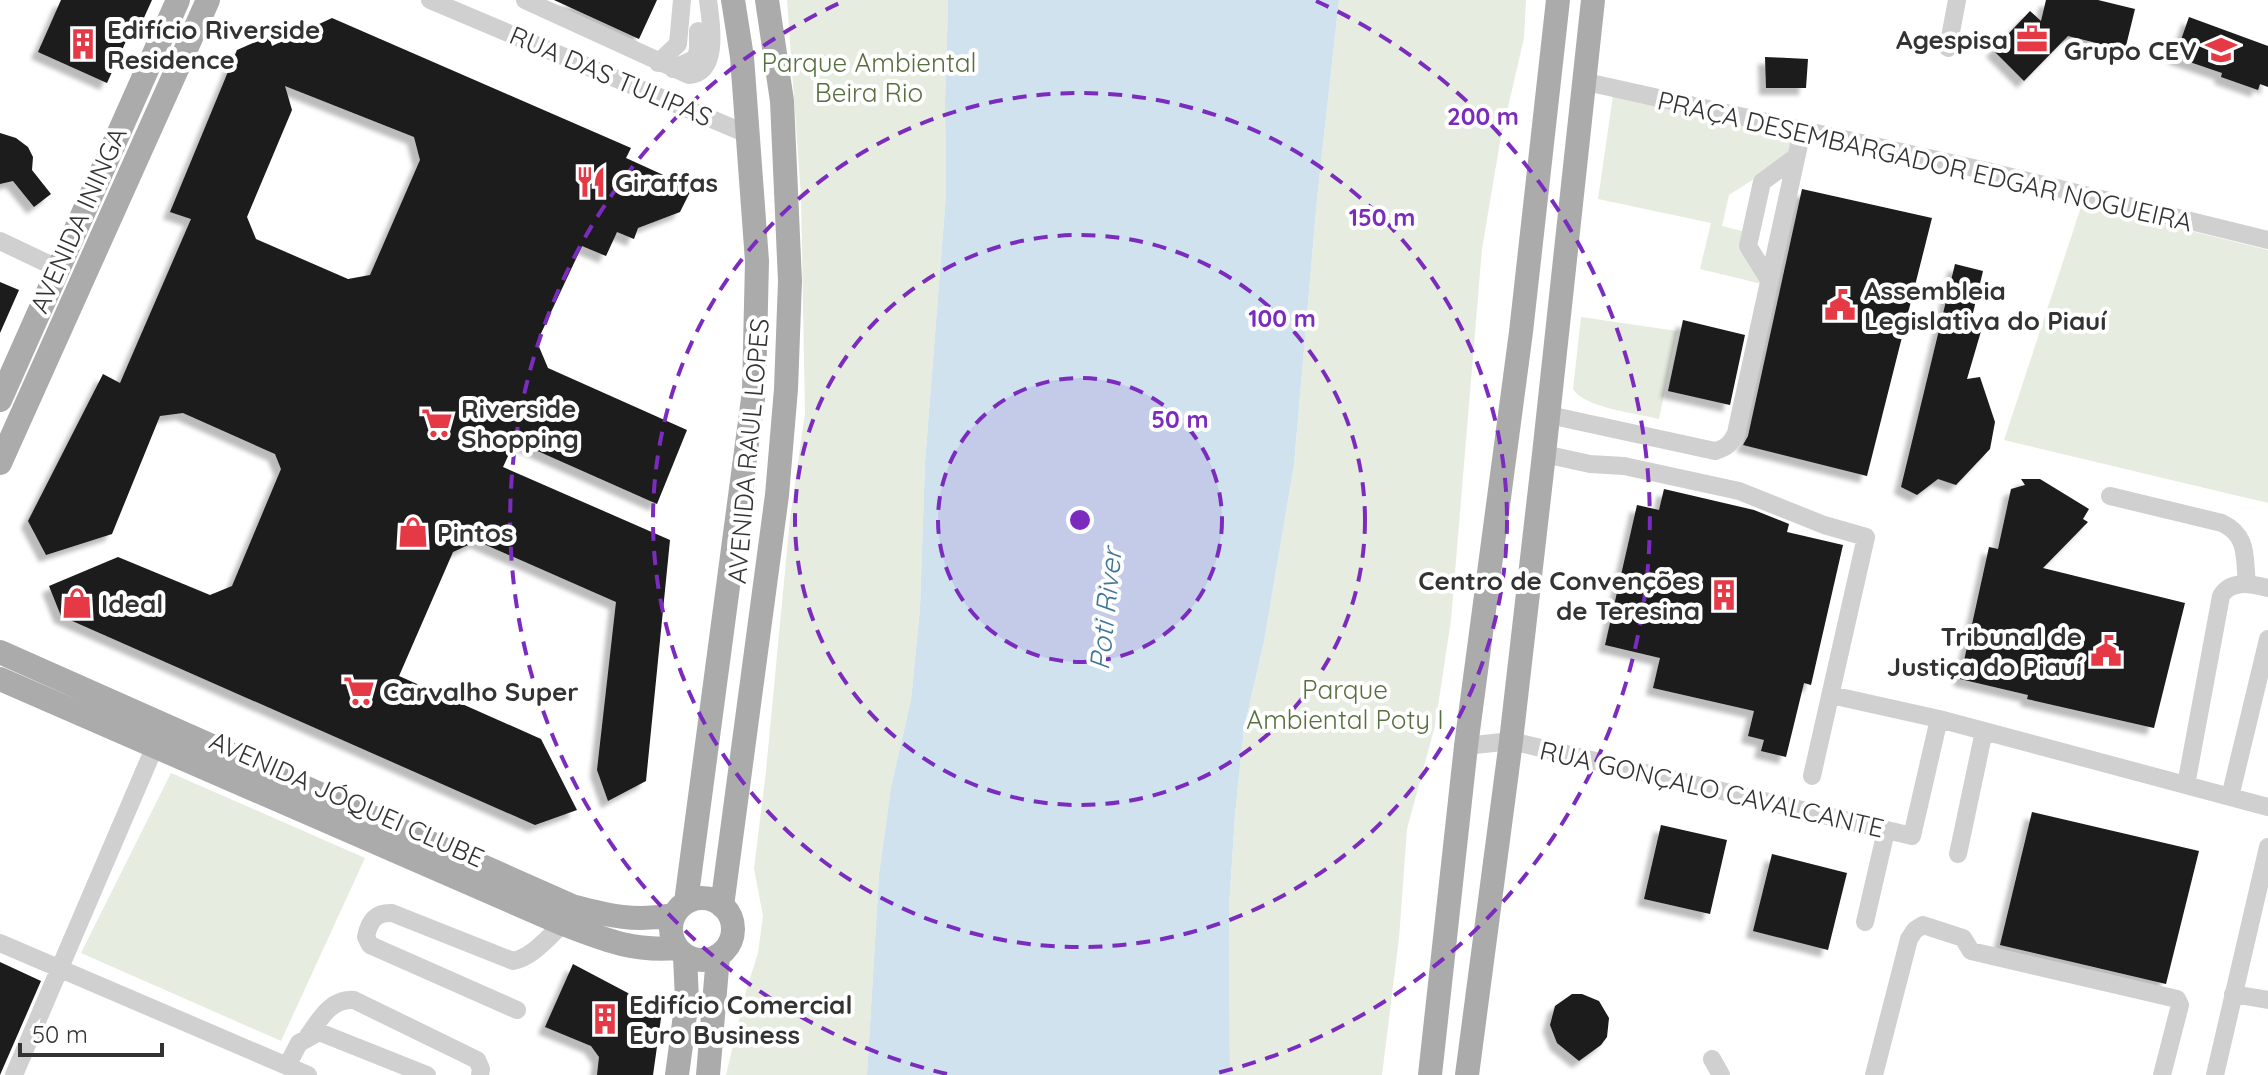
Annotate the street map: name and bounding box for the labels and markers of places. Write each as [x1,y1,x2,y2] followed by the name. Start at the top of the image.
[107,13,320,76] place label: Edifício Riverside Residence
[2015,22,2049,56] office icon: Agespisa
[1896,23,2008,56] place label: Agespisa
[66,27,100,61] building icon: Edifício Riverside Residence
[2204,33,2238,67] school or university icon: Grupo CEV
[2064,34,2197,67] place label: Grupo CEV
[574,165,608,199] restaurant icon: Giraffas
[615,166,718,199] place label: Giraffas
[1864,274,2107,337] place label: Assembleia Legislativa do Piauí
[1823,288,1857,322] public building icon: Assembleia Legislativa do Piauí
[461,392,579,455] place label: Riverside Shopping
[420,406,454,440] supermarket icon: Riverside Shopping
[1066,506,1094,534] centre of rings
[396,515,430,549] shop icon: Pintos
[437,516,514,549] place label: Pintos
[1418,564,1700,627] place label: Centro de Convenções de Teresina
[1707,578,1741,612] building icon: Centro de Convenções de Teresina
[60,586,94,620] shop icon: Ideal
[101,587,163,620] place label: Ideal
[1887,620,2083,683] place label: Tribunal de Justiça do Piauí
[2089,634,2123,668] public building icon: Tribunal de Justiça do Piauí
[342,674,376,708] supermarket icon: Carvalho Super
[383,675,579,708] place label: Carvalho Super
[629,988,852,1051] place label: Edifício Comercial Euro Business
[588,1002,622,1036] building icon: Edifício Comercial Euro Business

